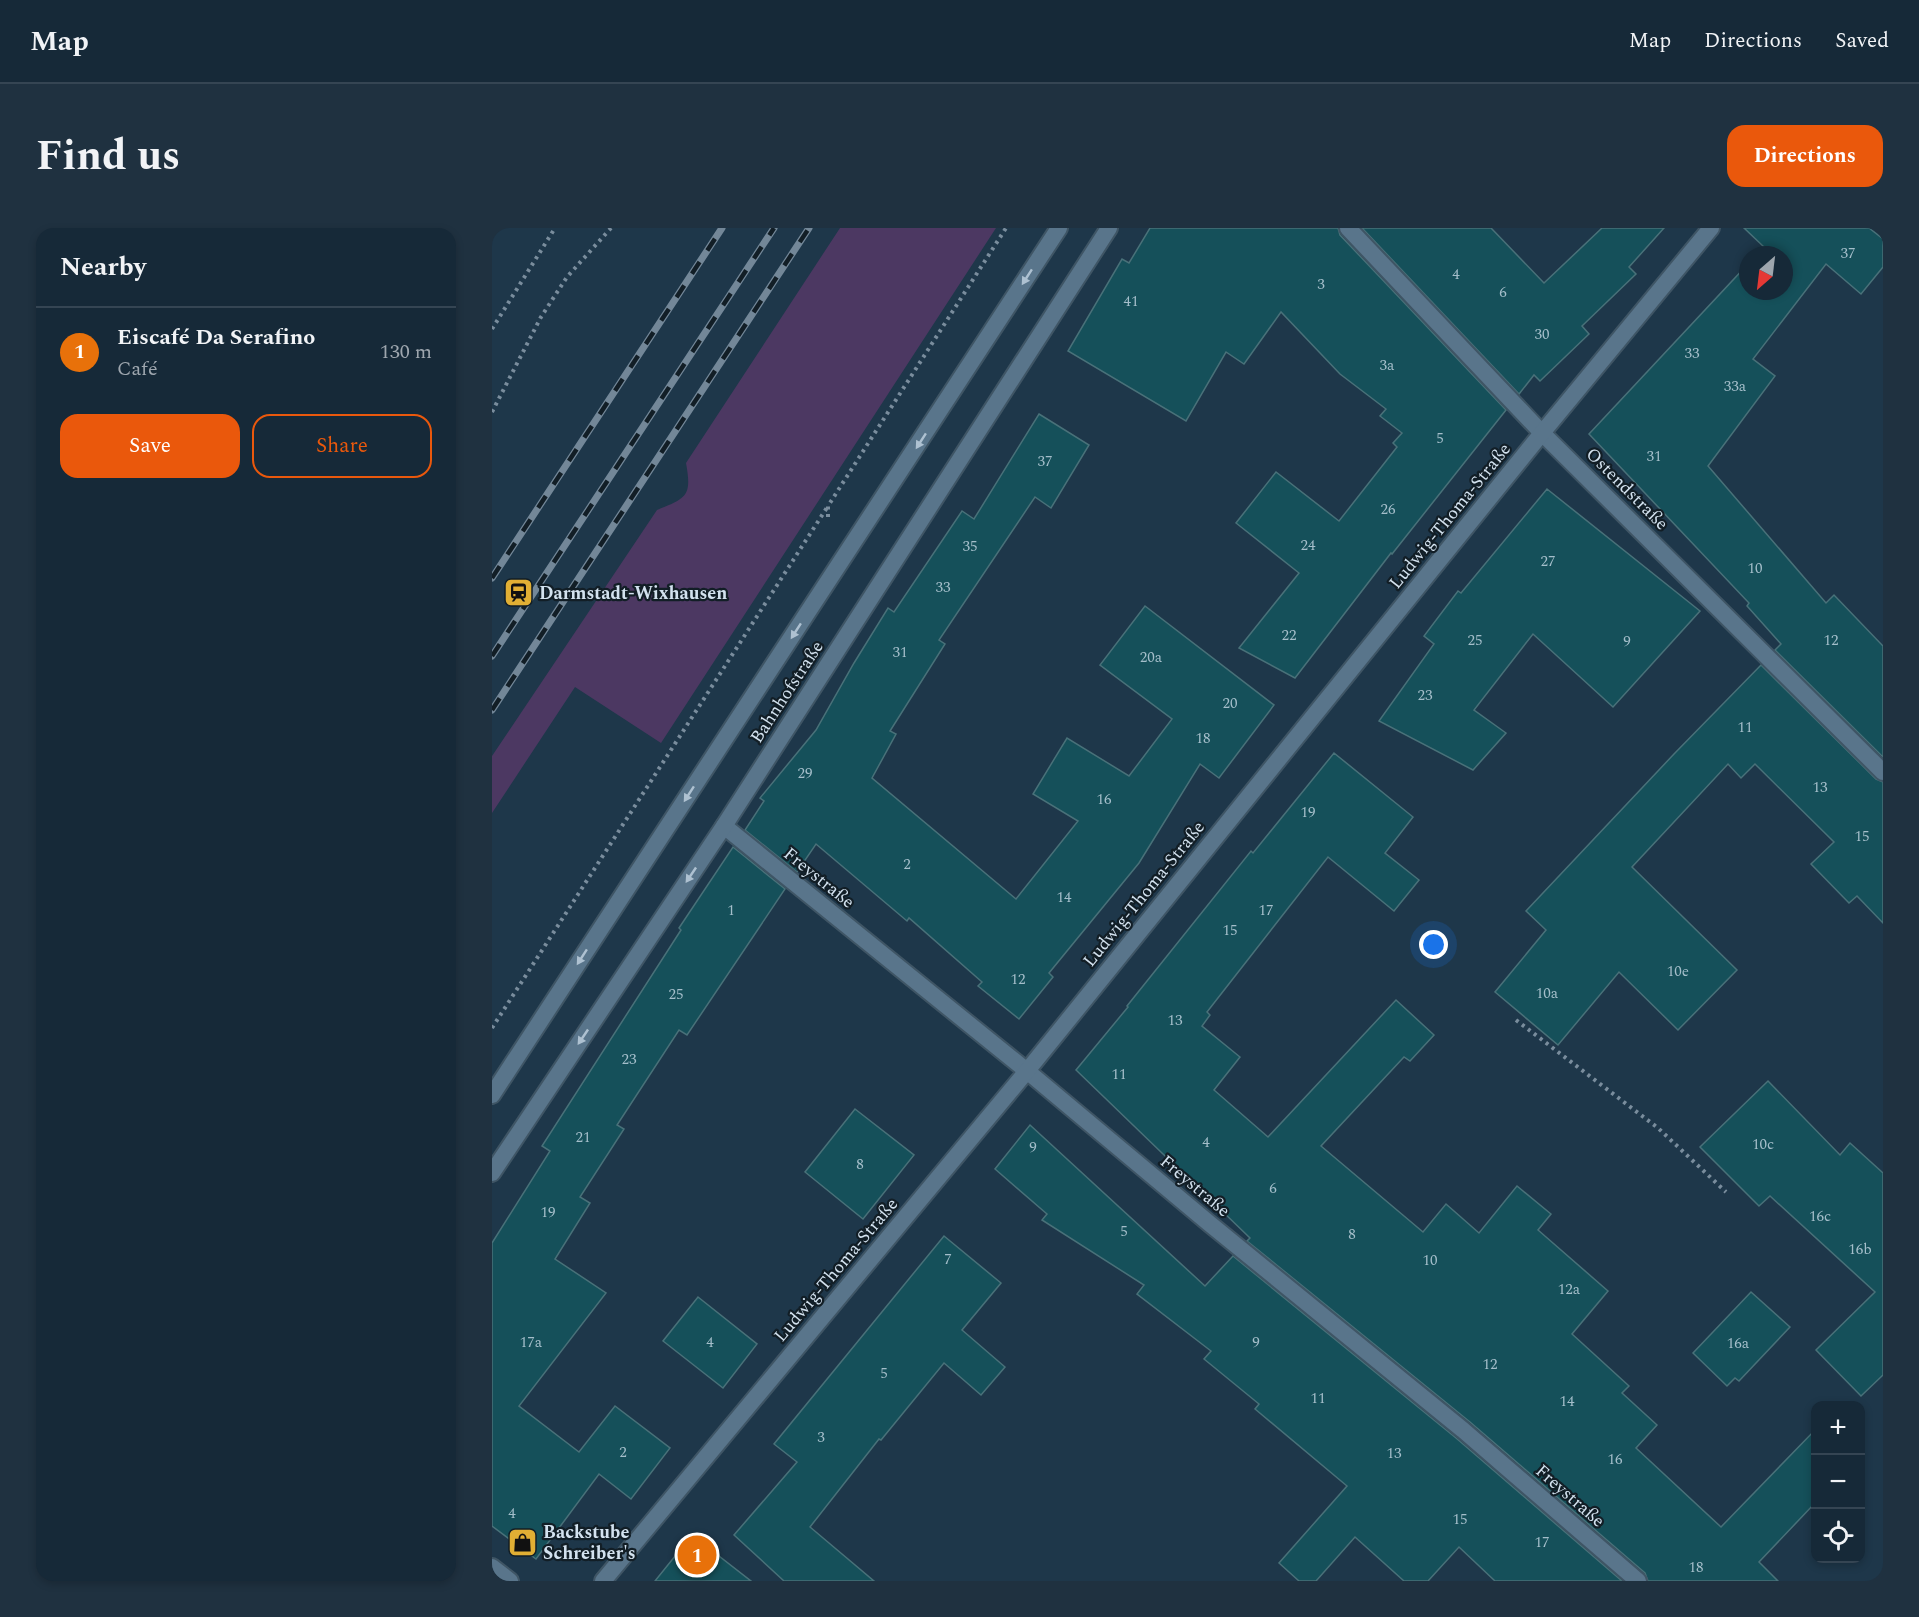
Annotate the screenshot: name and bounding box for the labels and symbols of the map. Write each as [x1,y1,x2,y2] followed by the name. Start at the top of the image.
[1840,242,1856,265] house number: 37
[1739,246,1793,300] north arrow
[1452,263,1460,286] house number: 4
[1021,269,1032,285] one-way arrow
[1317,273,1325,296] house number: 3
[1499,281,1507,304] house number: 6
[1123,290,1139,313] house number: 41
[1534,323,1550,346] house number: 30
[1684,342,1700,365] house number: 33
[1380,354,1395,377] house number: 3a
[1724,375,1747,398] house number: 33a
[1436,427,1444,450] house number: 5
[915,432,926,449] one-way arrow
[1382,437,1518,595] street label: Ludwig-Thoma-Straße
[1579,441,1675,537] street label: Ostendstraße
[1646,445,1662,468] house number: 31
[1037,450,1053,473] house number: 37
[1380,498,1396,521] house number: 26
[1300,534,1316,557] house number: 24
[962,535,978,558] house number: 35
[1540,550,1556,573] house number: 27
[1747,557,1763,580] house number: 10
[935,576,951,599] house number: 33
[502,577,534,609] station icon: Darmstadt-Wixhausen
[539,580,727,607] place label: Darmstadt-Wixhausen
[791,622,802,639] one-way arrow
[1281,624,1297,647] house number: 22
[1467,629,1483,652] house number: 25
[1823,629,1839,652] house number: 12
[1623,630,1631,653] house number: 9
[744,635,830,749] street label: Bahnhofstraße
[892,641,908,664] house number: 31
[1140,646,1163,669] house number: 20a
[1417,684,1433,707] house number: 23
[1222,692,1238,715] house number: 20
[1737,716,1753,739] house number: 11
[1195,727,1211,750] house number: 18
[797,762,813,785] house number: 29
[1812,776,1828,799] house number: 13
[684,786,695,802] one-way arrow
[1096,788,1112,811] house number: 16
[1300,801,1316,824] house number: 19
[1076,815,1212,973] street label: Ludwig-Thoma-Straße
[1854,825,1870,848] house number: 15
[778,841,860,915] street label: Freystraße
[903,853,911,876] house number: 2
[686,867,697,883] one-way arrow
[1056,886,1072,909] house number: 14
[727,899,735,922] house number: 1
[1258,899,1274,922] house number: 17
[1222,919,1238,942] house number: 15
[1419,930,1448,959] your location
[577,949,588,965] one-way arrow
[1667,960,1689,983] house number: 10e
[1010,968,1026,991] house number: 12
[1536,982,1559,1005] house number: 10a
[668,983,684,1006] house number: 25
[1167,1009,1183,1032] house number: 13
[578,1029,589,1045] one-way arrow
[621,1048,637,1071] house number: 23
[1111,1063,1127,1086] house number: 11
[575,1126,591,1149] house number: 21
[1202,1131,1210,1154] house number: 4
[1752,1133,1774,1156] house number: 10c
[1029,1136,1037,1159] house number: 9
[1154,1148,1236,1224] street label: Freystraße
[856,1153,864,1176] house number: 8
[1269,1177,1277,1200] house number: 6
[767,1192,905,1348] street label: Ludwig-Thoma-Straße
[540,1201,556,1224] house number: 19
[1809,1205,1831,1228] house number: 16c
[1120,1220,1128,1243] house number: 5
[1348,1223,1356,1246] house number: 8
[1848,1238,1872,1261] house number: 16b
[944,1248,952,1271] house number: 7
[1422,1249,1438,1272] house number: 10
[1558,1278,1581,1301] house number: 12a
[520,1331,543,1354] house number: 17a
[706,1331,714,1354] house number: 4
[1252,1331,1260,1354] house number: 9
[1727,1332,1750,1355] house number: 16a
[1482,1353,1498,1376] house number: 12
[880,1362,888,1385] house number: 5
[1310,1387,1326,1410] house number: 11
[1559,1390,1575,1413] house number: 14
[817,1426,825,1449] house number: 3
[619,1441,627,1464] house number: 2
[1386,1442,1402,1465] house number: 13
[1607,1448,1623,1471] house number: 16
[1529,1458,1611,1534] street label: Freystraße
[508,1502,516,1525] house number: 4
[1452,1508,1468,1531] house number: 15
[543,1519,636,1567] place label: Backstube Schreiber's
[506,1526,538,1558] shop icon: Backstube Schreiber's
[1534,1531,1550,1554] house number: 17
[678,1532,716,1578] pin: 1
[1688,1556,1704,1579] house number: 18

